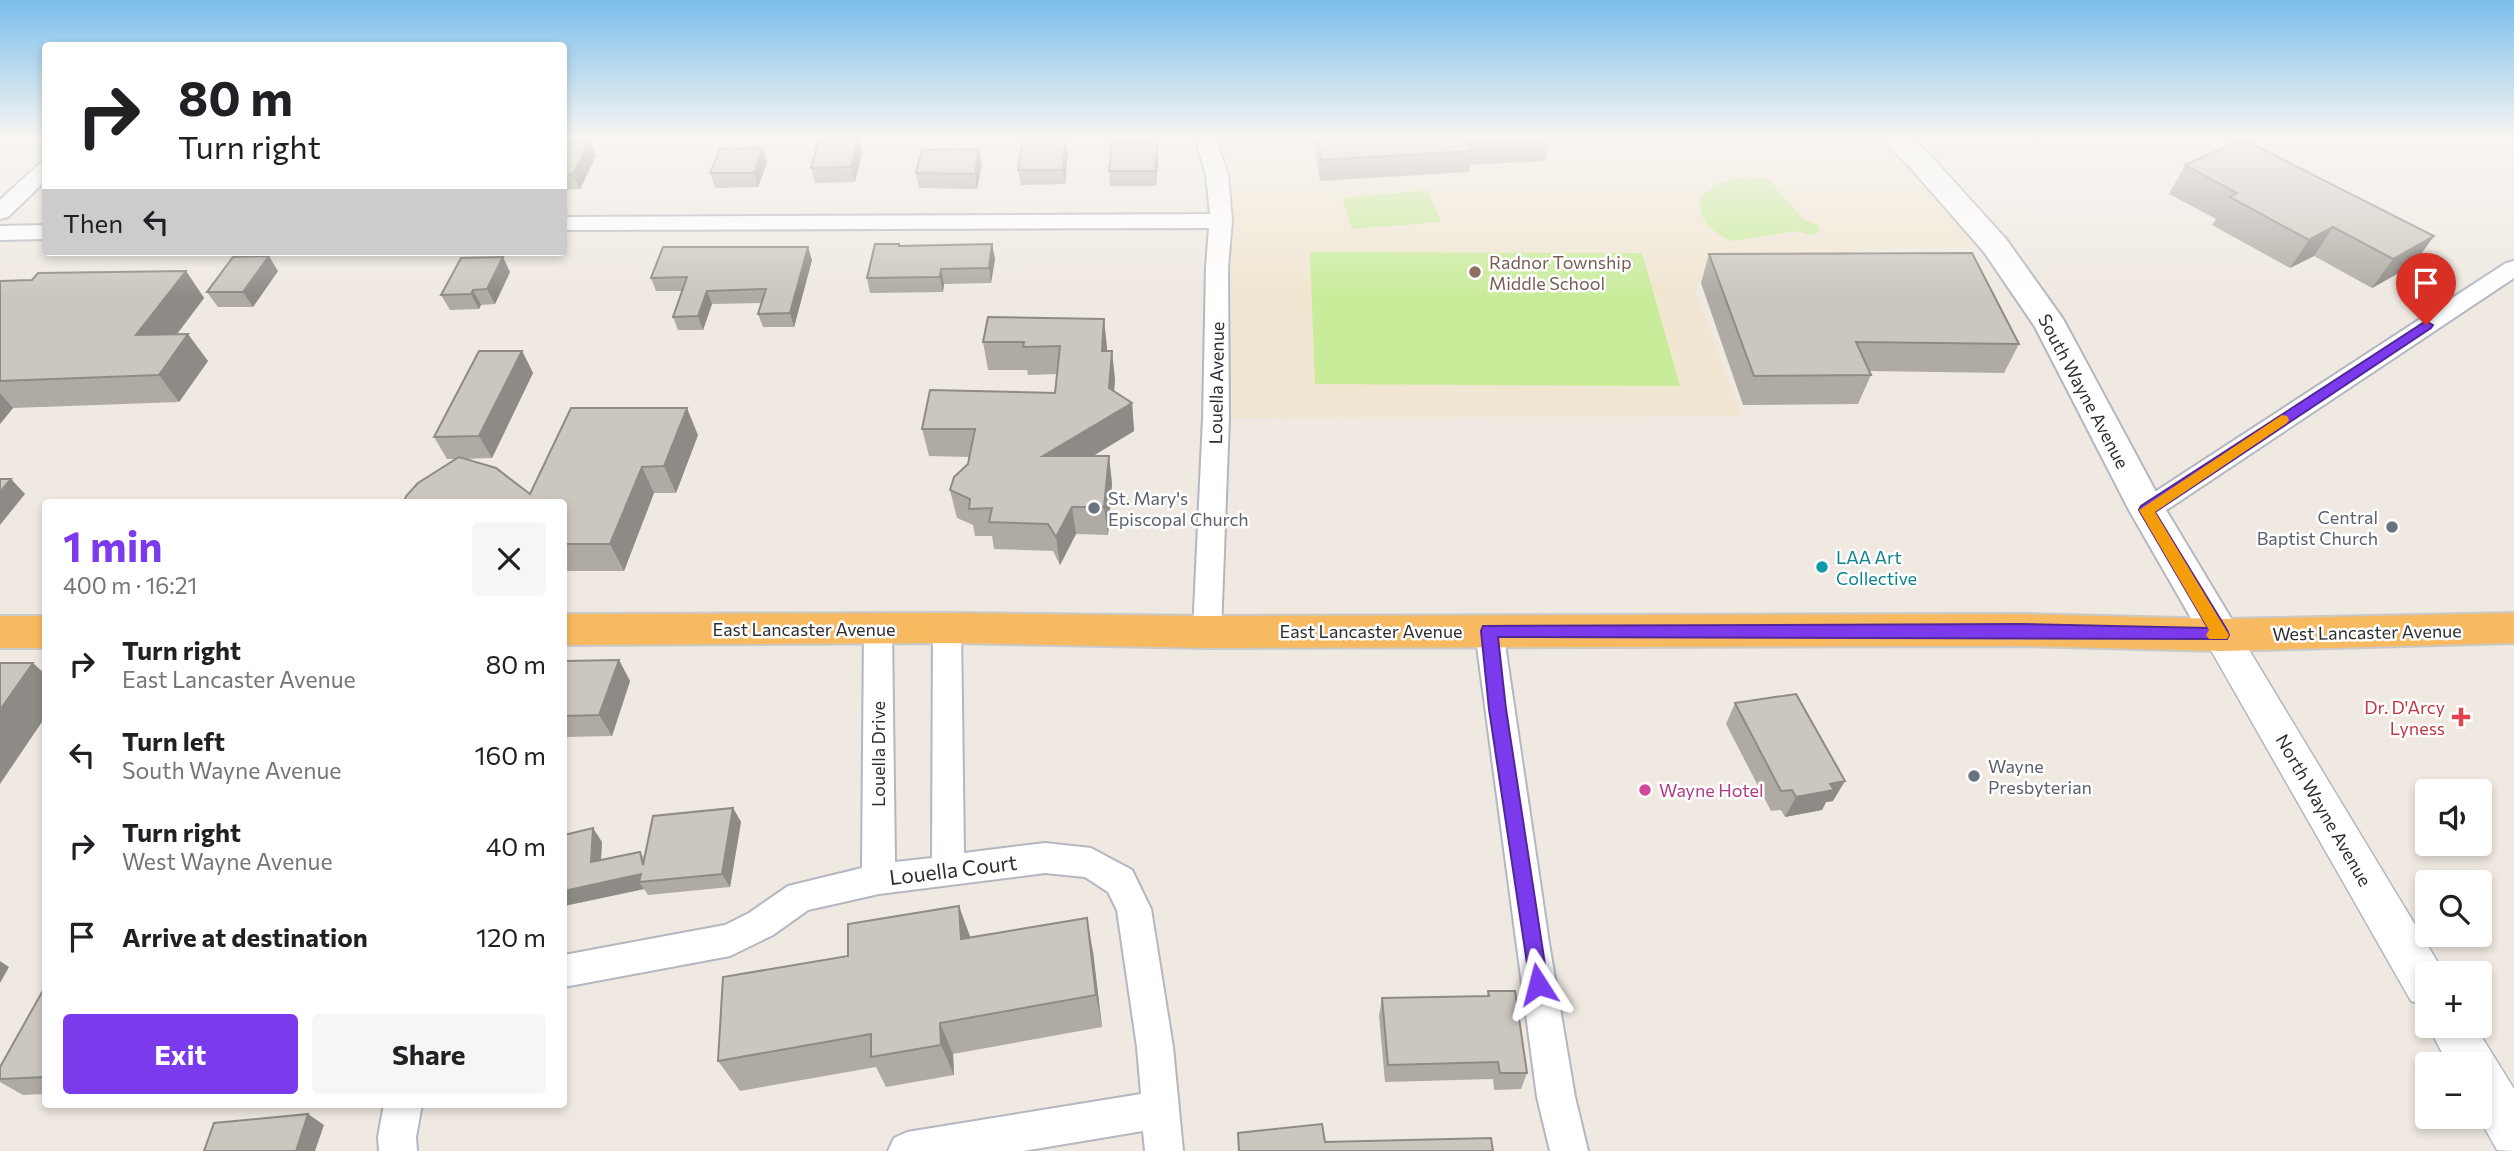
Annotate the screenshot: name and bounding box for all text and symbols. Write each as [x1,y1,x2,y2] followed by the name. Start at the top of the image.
[178,66,293,126] text: 80 m
[63,70,154,161] icon: right
[178,126,321,166] text: Turn right
[137,203,175,241] icon: left
[63,207,123,238] text: Then
[1489,251,1632,294] place label: Radnor Township Middle School
[2396,253,2456,325] pin
[1467,264,1483,280] marker: Radnor Township Middle School
[2407,264,2445,302] icon: arrive
[2034,310,2134,472] street label: South Wayne Avenue
[1204,322,1228,444] street label: Louella Avenue
[1108,487,1249,530] place label: St. Mary's Episcopal Church
[1086,500,1102,516] marker: St. Mary's Episcopal Church
[2257,506,2378,549] place label: Central Baptist Church
[63,519,163,571] text: 1 min
[2384,519,2400,535] marker: Central Baptist Church
[472,522,546,596] button: close
[1836,546,1917,589] place label: LAA Art Collective
[1814,559,1830,575] marker: LAA Art Collective
[63,571,197,599] text: 400 m · 16:21
[713,618,895,640] street label: East Lancaster Avenue
[2272,619,2462,645] street label: West Lancaster Avenue
[1280,620,1462,642] street label: East Lancaster Avenue
[122,634,241,665] text: Turn right
[63,645,101,683] icon: right
[486,648,546,679] text: 80 m
[122,665,356,693] text: East Lancaster Avenue
[2364,696,2445,739] place label: Dr. D'Arcy Lyness
[867,701,889,807] street label: Louella Drive
[2451,707,2471,727] marker: Dr. D'Arcy Lyness
[122,725,225,756] text: Turn left
[2272,730,2376,890] street label: North Wayne Avenue
[63,736,101,774] icon: left
[474,739,546,770] text: 160 m
[1988,755,2092,798] place label: Wayne Presbyterian
[122,756,341,784] text: South Wayne Avenue
[1966,768,1982,784] marker: Wayne Presbyterian
[1659,779,1764,801] place label: Wayne Hotel
[2415,779,2492,1129] map controls
[2415,779,2492,856] button: sound
[1637,782,1653,798] marker: Wayne Hotel
[122,816,241,847] text: Turn right
[63,827,101,865] icon: right
[486,830,546,861] text: 40 m
[122,847,333,875] text: West Wayne Avenue
[888,849,1018,889] street label: Louella Court
[2415,870,2492,947] button: search
[63,918,101,956] icon: arrive
[122,921,368,952] text: Arrive at destination
[476,921,546,952] text: 120 m
[1501,947,1575,1021] position arrow
[2415,961,2492,1038] button: +
[63,1014,298,1094] button: Exit
[312,1014,546,1094] button: Share
[2415,1052,2492,1129] button: −

